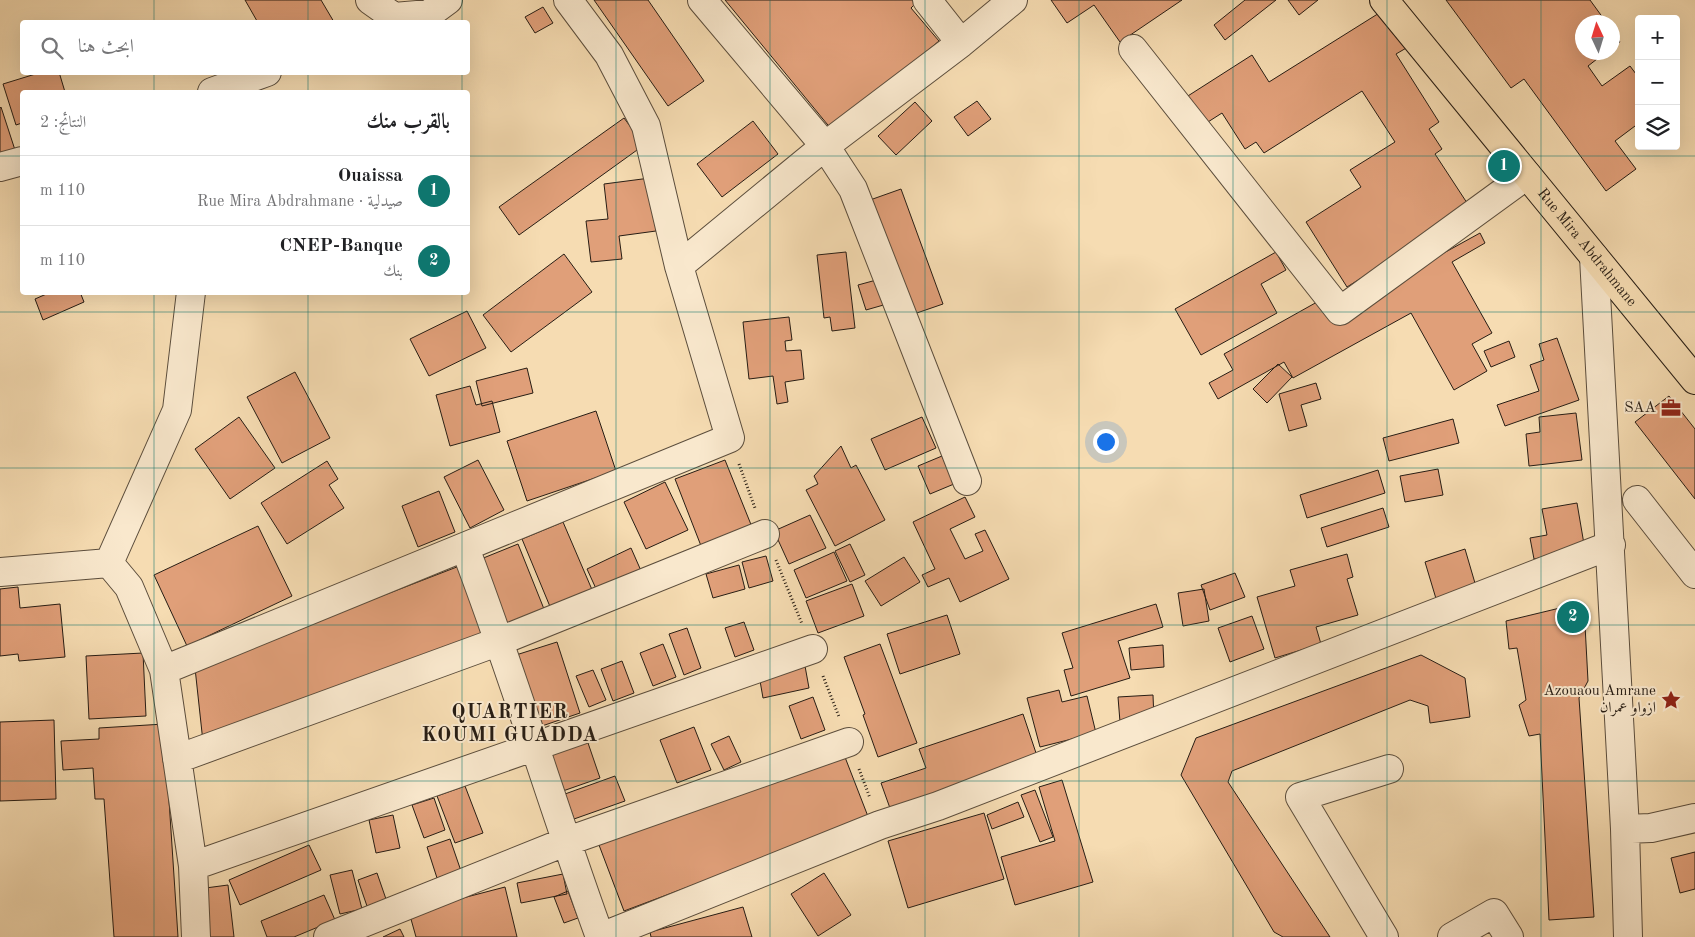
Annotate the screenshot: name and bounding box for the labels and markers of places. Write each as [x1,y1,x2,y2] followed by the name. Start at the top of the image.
[1488,147,1520,185] pin: 1
[1660,397,1682,419] office icon: SAA
[1624,401,1657,416] place label: SAA
[1557,598,1589,636] pin: 2
[1543,684,1656,717] place label: Azouaou Amrane ازواو عمران
[1660,689,1682,711] place icon: Azouaou Amrane ازواو عمران

